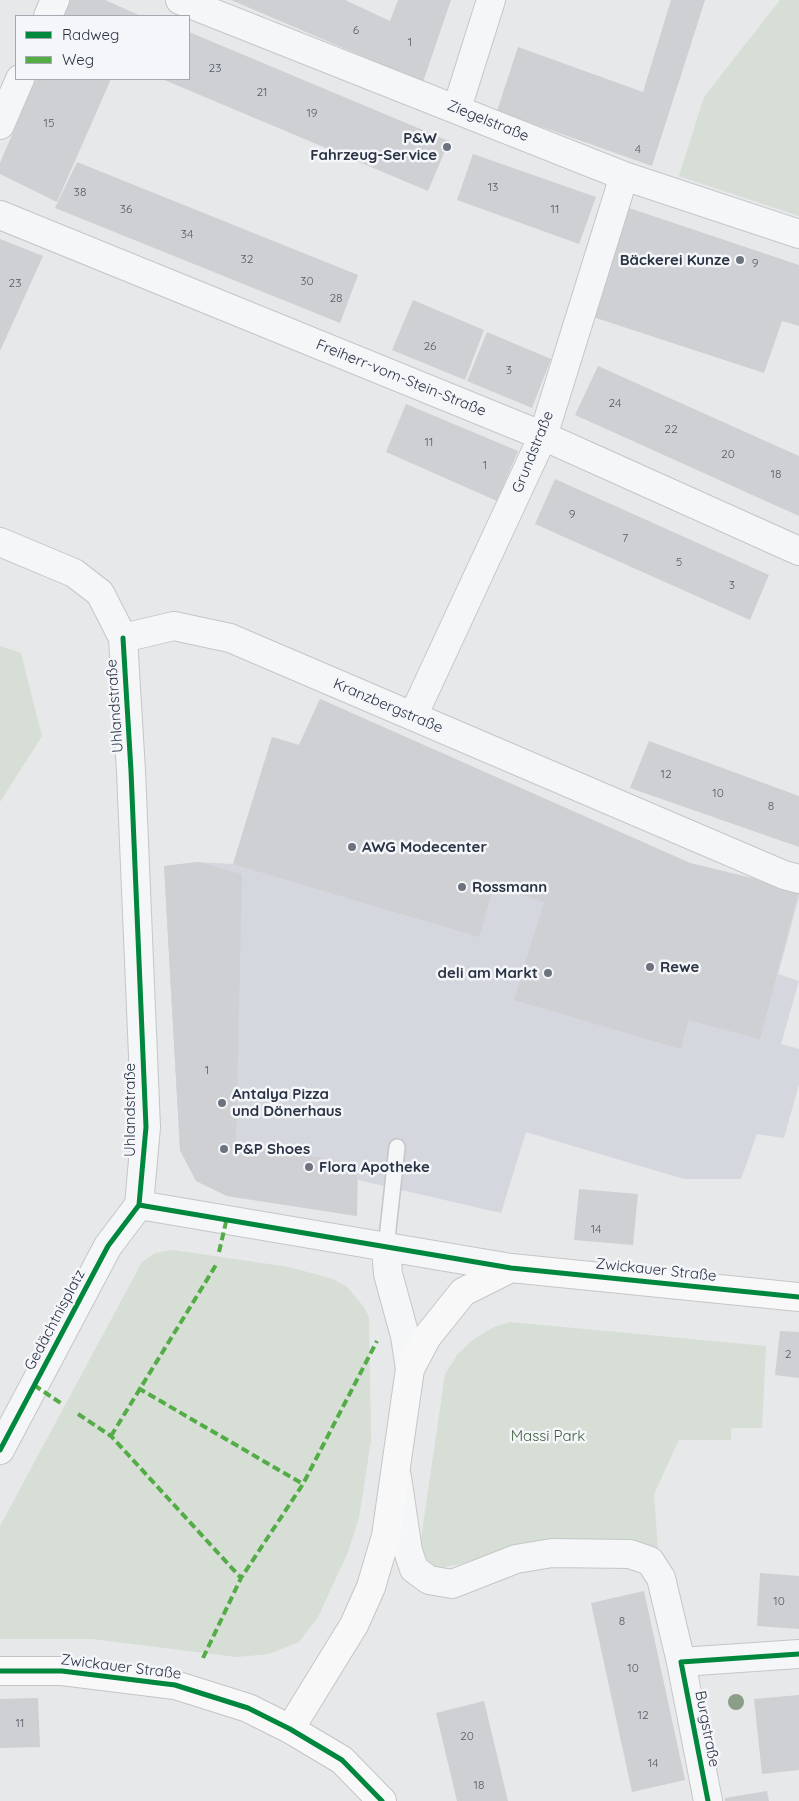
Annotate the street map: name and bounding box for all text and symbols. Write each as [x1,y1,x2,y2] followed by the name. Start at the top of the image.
[15,15,190,80] legend
[353,23,359,37] house number: 6
[62,25,119,44] text: Radweg
[408,35,412,49] house number: 1
[62,50,94,69] text: Weg
[209,61,221,75] house number: 23
[256,85,268,99] house number: 21
[444,96,532,146] street label: Ziegelstraße
[306,106,318,120] house number: 19
[44,116,54,130] house number: 15
[310,129,437,164] place label: P&W Fahrzeug-Service
[441,141,453,153] marker: P&W Fahrzeug-Service
[635,142,641,156] house number: 4
[488,180,498,194] house number: 13
[74,185,86,199] house number: 38
[120,202,132,216] house number: 36
[551,202,559,216] house number: 11
[181,227,193,241] house number: 34
[620,251,730,269] place label: Bäckerei Kunze
[241,252,253,266] house number: 32
[734,254,746,266] marker: Bäckerei Kunze
[752,256,758,270] house number: 9
[300,274,314,288] house number: 30
[9,276,21,290] house number: 23
[329,291,343,305] house number: 28
[313,336,489,420] street label: Freiherr-vom-Stein-Straße
[423,339,437,353] house number: 26
[506,363,512,377] house number: 3
[609,396,621,410] house number: 24
[508,408,558,496] street label: Grundstraße
[664,422,678,436] house number: 22
[425,435,433,449] house number: 11
[721,447,735,461] house number: 20
[483,458,487,472] house number: 1
[771,467,781,481] house number: 18
[569,507,575,521] house number: 9
[622,531,628,545] house number: 7
[676,555,682,569] house number: 5
[729,578,735,592] house number: 3
[103,659,127,753] street label: Uhlandstraße
[331,675,445,737] street label: Kranzbergstraße
[660,767,672,781] house number: 12
[712,786,724,800] house number: 10
[768,799,774,813] house number: 8
[362,838,487,856] place label: AWG Modecenter
[346,841,358,853] marker: AWG Modecenter
[472,878,547,896] place label: Rossmann
[456,881,468,893] marker: Rossmann
[660,958,699,976] place label: Rewe
[644,961,656,973] marker: Rewe
[438,964,538,982] place label: deli am Markt
[542,967,554,979] marker: deli am Markt
[121,1063,139,1157] street label: Uhlandstraße
[205,1063,209,1077] house number: 1
[232,1085,342,1120] place label: Antalya Pizza und Dönerhaus
[216,1097,228,1109] marker: Antalya Pizza und Dönerhaus
[234,1140,310,1158] place label: P&P Shoes
[218,1143,230,1155] marker: P&P Shoes
[319,1158,430,1176] place label: Flora Apotheke
[303,1161,315,1173] marker: Flora Apotheke
[591,1222,601,1236] house number: 14
[595,1255,717,1285] street label: Zwickauer Straße
[21,1267,89,1373] street label: Gedächtnisplatz
[785,1347,791,1361] house number: 2
[511,1427,585,1445] park label: Massi Park
[773,1594,785,1608] house number: 10
[619,1614,625,1628] house number: 8
[60,1651,182,1683] street label: Zwickauer Straße
[627,1661,639,1675] house number: 10
[691,1689,723,1769] street label: Burgstraße
[637,1708,649,1722] house number: 12
[16,1716,24,1730] house number: 11
[460,1729,474,1743] house number: 20
[648,1756,658,1770] house number: 14
[474,1778,484,1792] house number: 18

